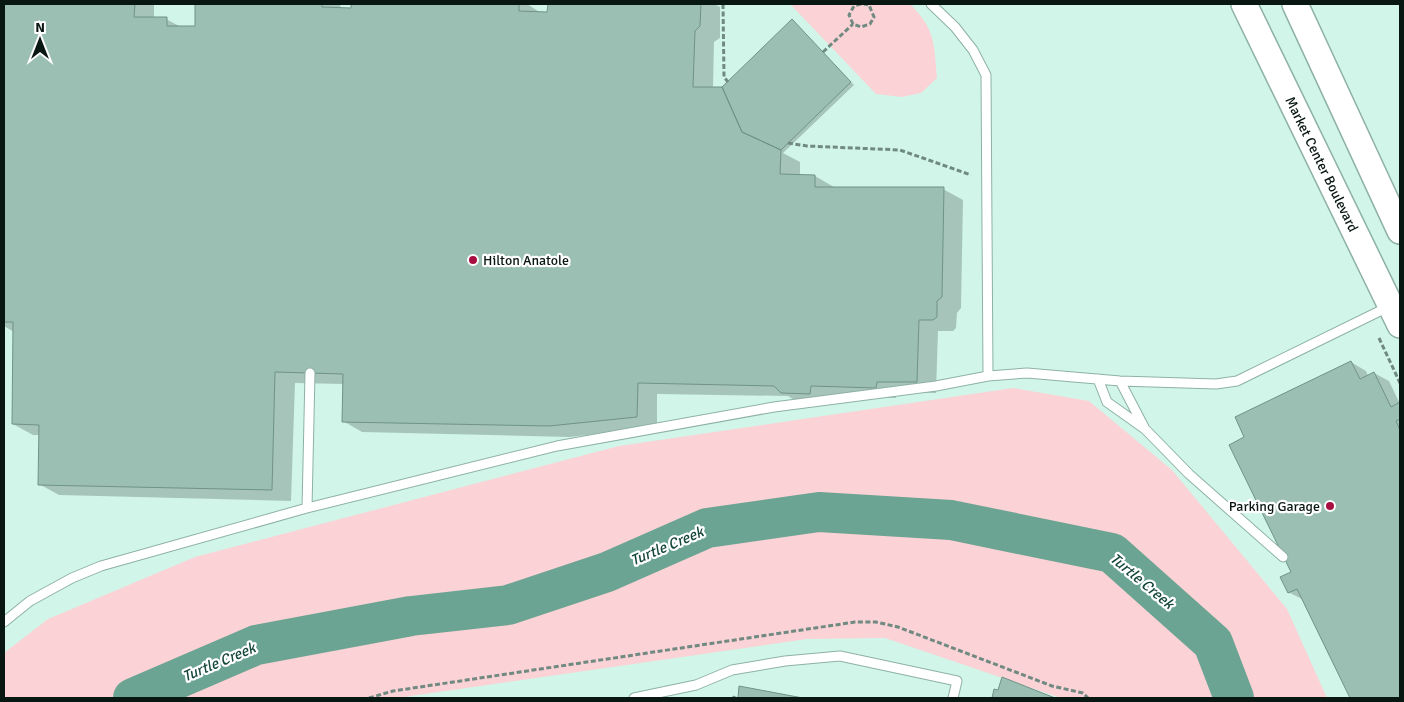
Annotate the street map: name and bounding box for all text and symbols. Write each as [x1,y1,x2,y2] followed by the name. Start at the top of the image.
[15,15,65,65] north arrow
[35,19,45,36] text: N
[1281,94,1362,235] street label: Market Center Boulevard
[483,252,569,269] place label: Hilton Anatole
[467,254,479,266] marker: Hilton Anatole
[1229,498,1320,515] place label: Parking Garage
[1324,500,1336,512] marker: Parking Garage
[628,522,707,569] water label: Turtle Creek
[1107,549,1179,614] water label: Turtle Creek
[180,638,259,685] water label: Turtle Creek

